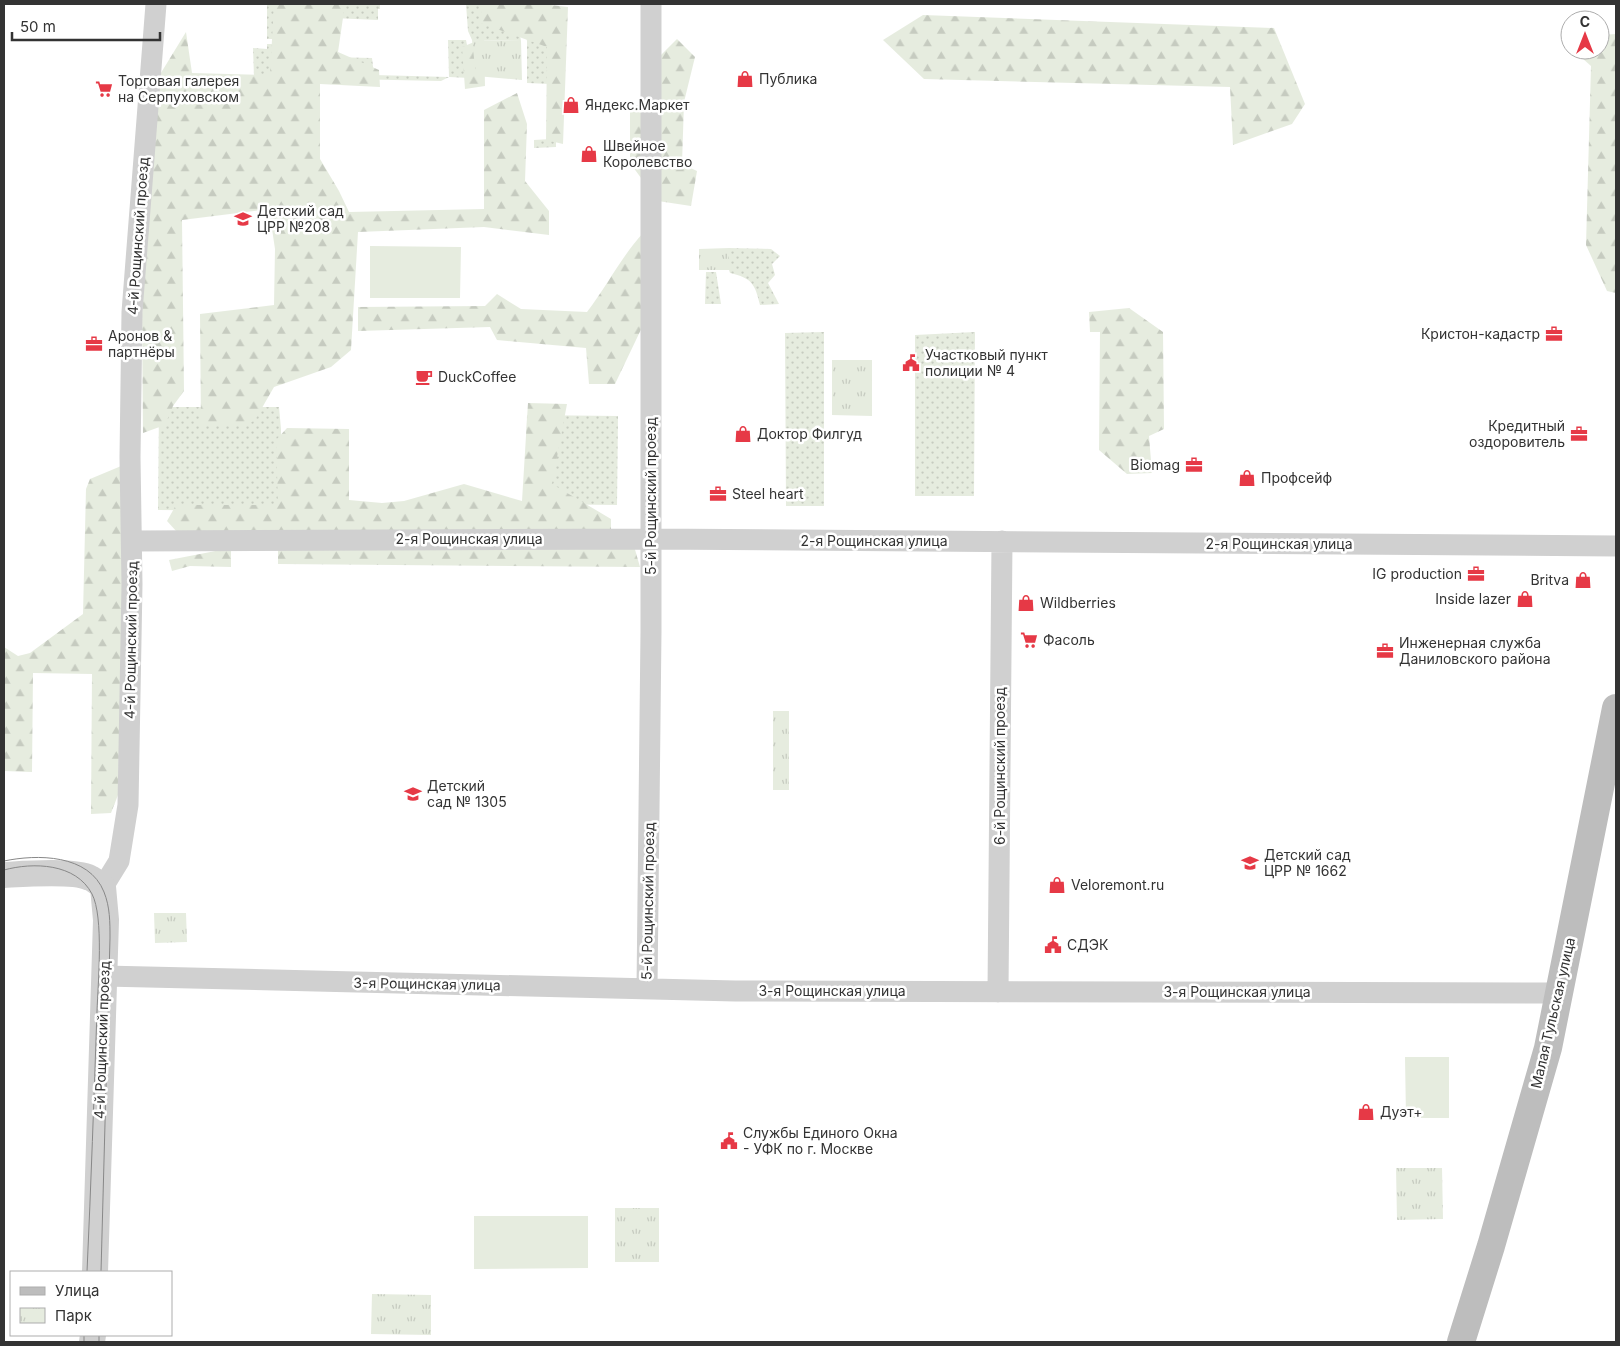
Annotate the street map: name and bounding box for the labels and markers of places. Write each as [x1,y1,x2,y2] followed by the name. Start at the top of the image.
[735,69,755,89] shop icon: Публика
[759,70,817,87] place label: Публика
[118,72,239,105] place label: Торговая галерея на Серпуховском
[94,79,114,99] supermarket icon: Торговая галерея на Серпуховском
[561,95,581,115] shop icon: Яндекс.Маркет
[585,96,690,113] place label: Яндекс.Маркет
[603,137,692,170] place label: Швейное Королевство
[579,144,599,164] shop icon: Швейное Королевство
[257,202,344,235] place label: Детский сад ЦРР №208
[233,209,253,229] school or university icon: Детский сад ЦРР №208
[1544,324,1564,344] office icon: Кристон-кадастр
[1421,325,1540,342] place label: Кристон-кадастр
[108,327,175,360] place label: Аронов & партнёры
[84,334,104,354] office icon: Аронов & партнёры
[925,346,1048,379] place label: Участковый пункт полиции № 4
[901,353,921,373] public building icon: Участковый пункт полиции № 4
[414,367,434,387] cafe icon: DuckCoffee
[438,368,516,385] place label: DuckCoffee
[1469,417,1565,450] place label: Кредитный оздоровитель
[733,424,753,444] shop icon: Доктор Филгуд
[1569,424,1589,444] office icon: Кредитный оздоровитель
[757,425,862,442] place label: Доктор Филгуд
[1184,455,1204,475] office icon: Biomag
[1130,456,1180,473] place label: Biomag
[1237,468,1257,488] shop icon: Профсейф
[1261,469,1332,486] place label: Профсейф
[708,484,728,504] office icon: Steel heart
[732,485,804,502] place label: Steel heart
[1466,564,1486,584] office icon: IG production
[1372,565,1462,582] place label: IG production
[1573,570,1593,590] shop icon: Britva
[1530,571,1569,588] place label: Britva
[1515,589,1535,609] shop icon: Inside lazer
[1435,590,1511,607] place label: Inside lazer
[1016,593,1036,613] shop icon: Wildberries
[1040,594,1116,611] place label: Wildberries
[1019,630,1039,650] supermarket icon: Фасоль
[1043,631,1095,648] place label: Фасоль
[1399,634,1551,667] place label: Инженерная служба Даниловского района
[1375,641,1395,661] office icon: Инженерная служба Даниловского района
[427,777,507,810] place label: Детский сад № 1305
[403,784,423,804] school or university icon: Детский сад № 1305
[1264,846,1351,879] place label: Детский сад ЦРР № 1662
[1240,853,1260,873] school or university icon: Детский сад ЦРР № 1662
[1047,875,1067,895] shop icon: Veloremont.ru
[1071,876,1164,893] place label: Veloremont.ru
[1043,935,1063,955] public building icon: СДЭК
[1067,936,1109,953] place label: СДЭК
[1356,1102,1376,1122] shop icon: Дуэт+
[1380,1103,1423,1120] place label: Дуэт+
[743,1124,898,1157] place label: Службы Единого Окна - УФК по г. Москве
[719,1131,739,1151] public building icon: Службы Единого Окна - УФК по г. Москве

